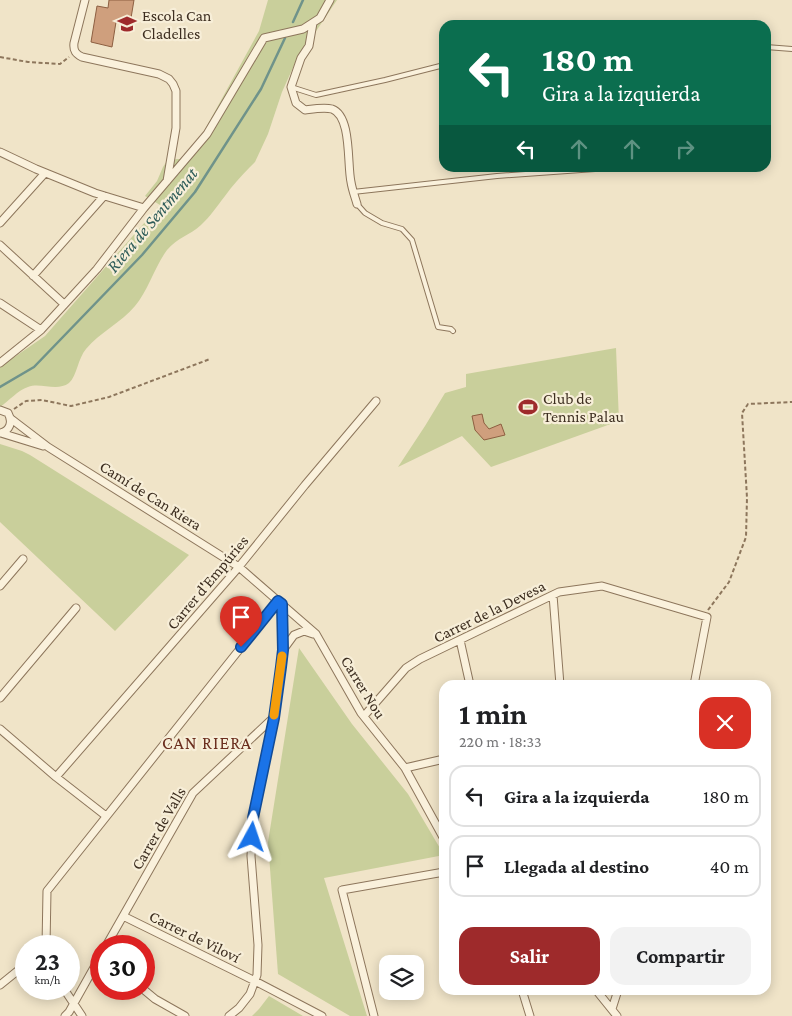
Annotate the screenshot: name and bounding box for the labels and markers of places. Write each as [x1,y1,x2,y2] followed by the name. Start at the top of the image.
[142,7,212,42] place label: Escola Can Cladelles
[116,13,138,35] school or university icon: Escola Can Cladelles
[543,390,625,425] place label: Club de Tennis Palau
[517,396,539,418] sports icon: Club de Tennis Palau
[220,596,262,647] pin

